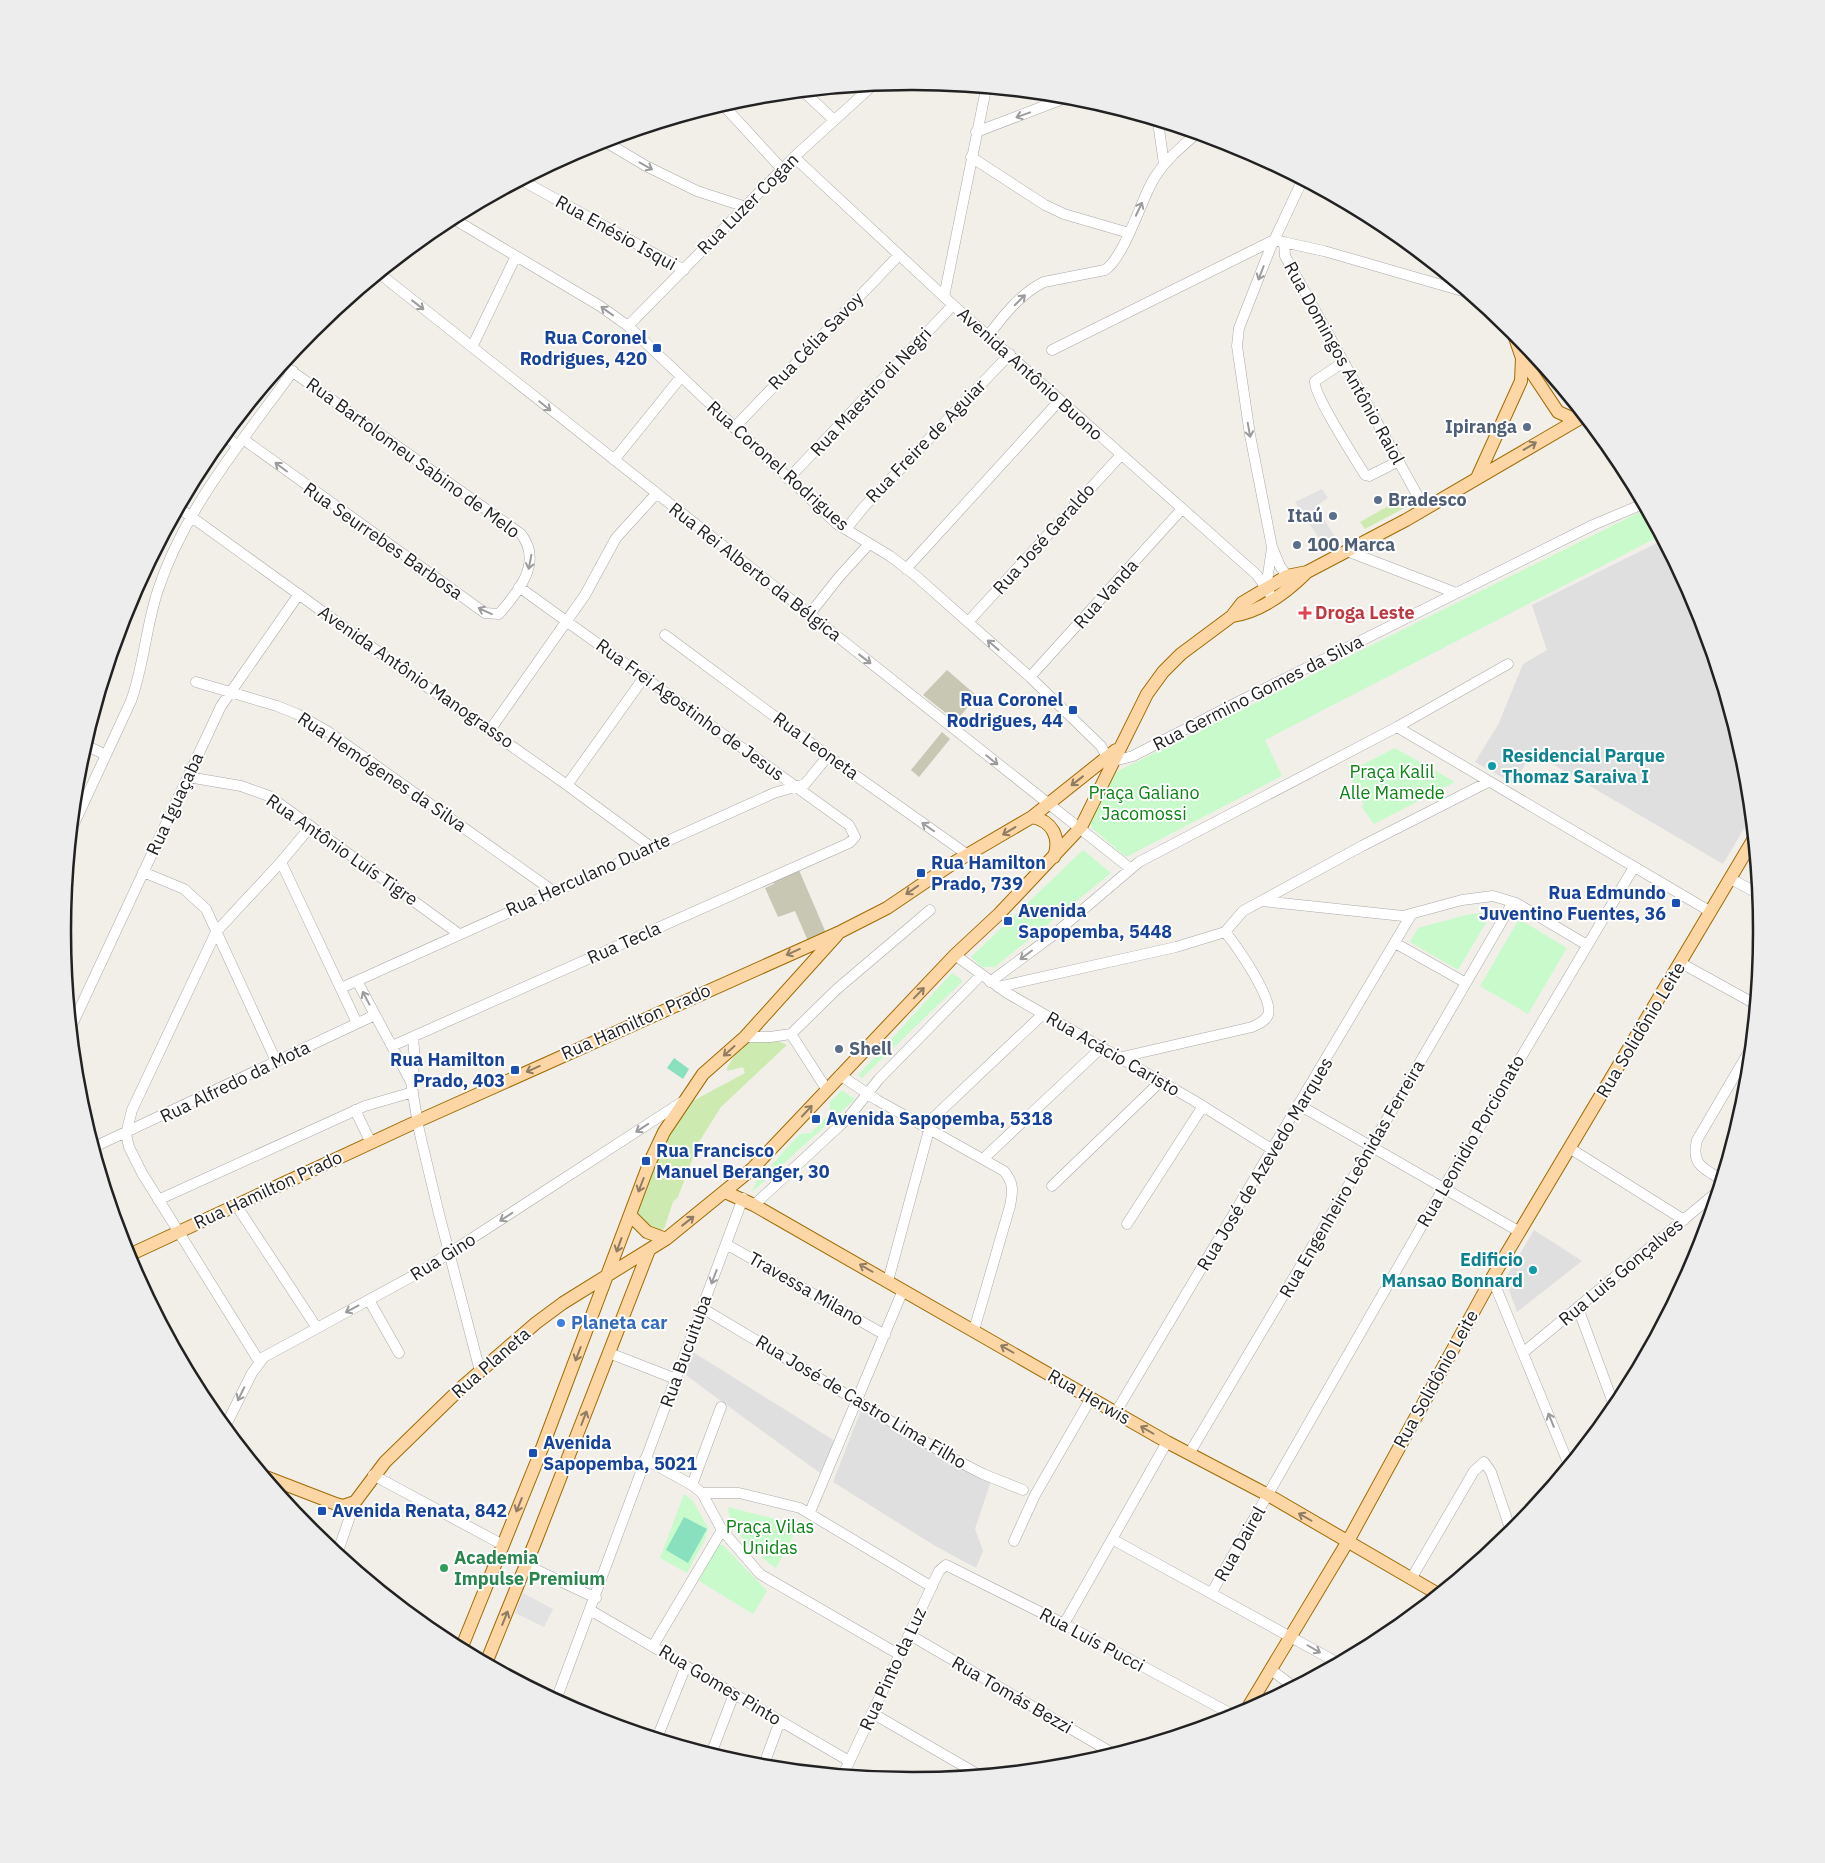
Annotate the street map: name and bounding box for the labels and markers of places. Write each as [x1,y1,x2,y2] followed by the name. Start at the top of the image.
[520,326,648,370] place label: Rua Coronel Rodrigues, 420
[651,342,663,354] marker: Rua Coronel Rodrigues, 420
[1445,415,1517,438] place label: Ipiranga
[1521,421,1533,433] marker: Ipiranga
[1388,488,1467,511] place label: Bradesco
[1372,494,1384,506] marker: Bradesco
[1287,504,1323,527] place label: Itaú
[1327,510,1339,522] marker: Itaú
[1307,533,1395,556] place label: 100 Marca
[1291,539,1303,551] marker: 100 Marca
[1315,601,1415,624] place label: Droga Leste
[1299,607,1311,619] marker: Droga Leste
[947,688,1064,732] place label: Rua Coronel Rodrigues, 44
[1067,704,1079,716] marker: Rua Coronel Rodrigues, 44
[1502,744,1665,788] place label: Residencial Parque Thomaz Saraiva I
[1486,760,1498,772] marker: Residencial Parque Thomaz Saraiva I
[931,851,1046,895] place label: Rua Hamilton Prado, 739
[915,867,927,879] marker: Rua Hamilton Prado, 739
[1479,881,1666,925] place label: Rua Edmundo Juventino Fuentes, 36
[1670,897,1682,909] marker: Rua Edmundo Juventino Fuentes, 36
[1018,899,1172,943] place label: Avenida Sapopemba, 5448
[1002,915,1014,927] marker: Avenida Sapopemba, 5448
[849,1037,892,1060] place label: Shell
[833,1043,845,1055] marker: Shell
[390,1048,505,1092] place label: Rua Hamilton Prado, 403
[509,1064,521,1076] marker: Rua Hamilton Prado, 403
[826,1107,1053,1130] place label: Avenida Sapopemba, 5318
[810,1113,822,1125] marker: Avenida Sapopemba, 5318
[656,1139,830,1183] place label: Rua Francisco Manuel Beranger, 30
[640,1155,652,1167] marker: Rua Francisco Manuel Beranger, 30
[1382,1248,1523,1292] place label: Edificio Mansao Bonnard
[1527,1264,1539,1276] marker: Edificio Mansao Bonnard
[571,1311,668,1334] place label: Planeta car
[555,1317,567,1329] marker: Planeta car
[543,1431,697,1475] place label: Avenida Sapopemba, 5021
[527,1447,539,1459] marker: Avenida Sapopemba, 5021
[332,1499,507,1522] place label: Avenida Renata, 842
[316,1505,328,1517] marker: Avenida Renata, 842
[454,1546,605,1590] place label: Academia Impulse Premium
[438,1562,450,1574] marker: Academia Impulse Premium

